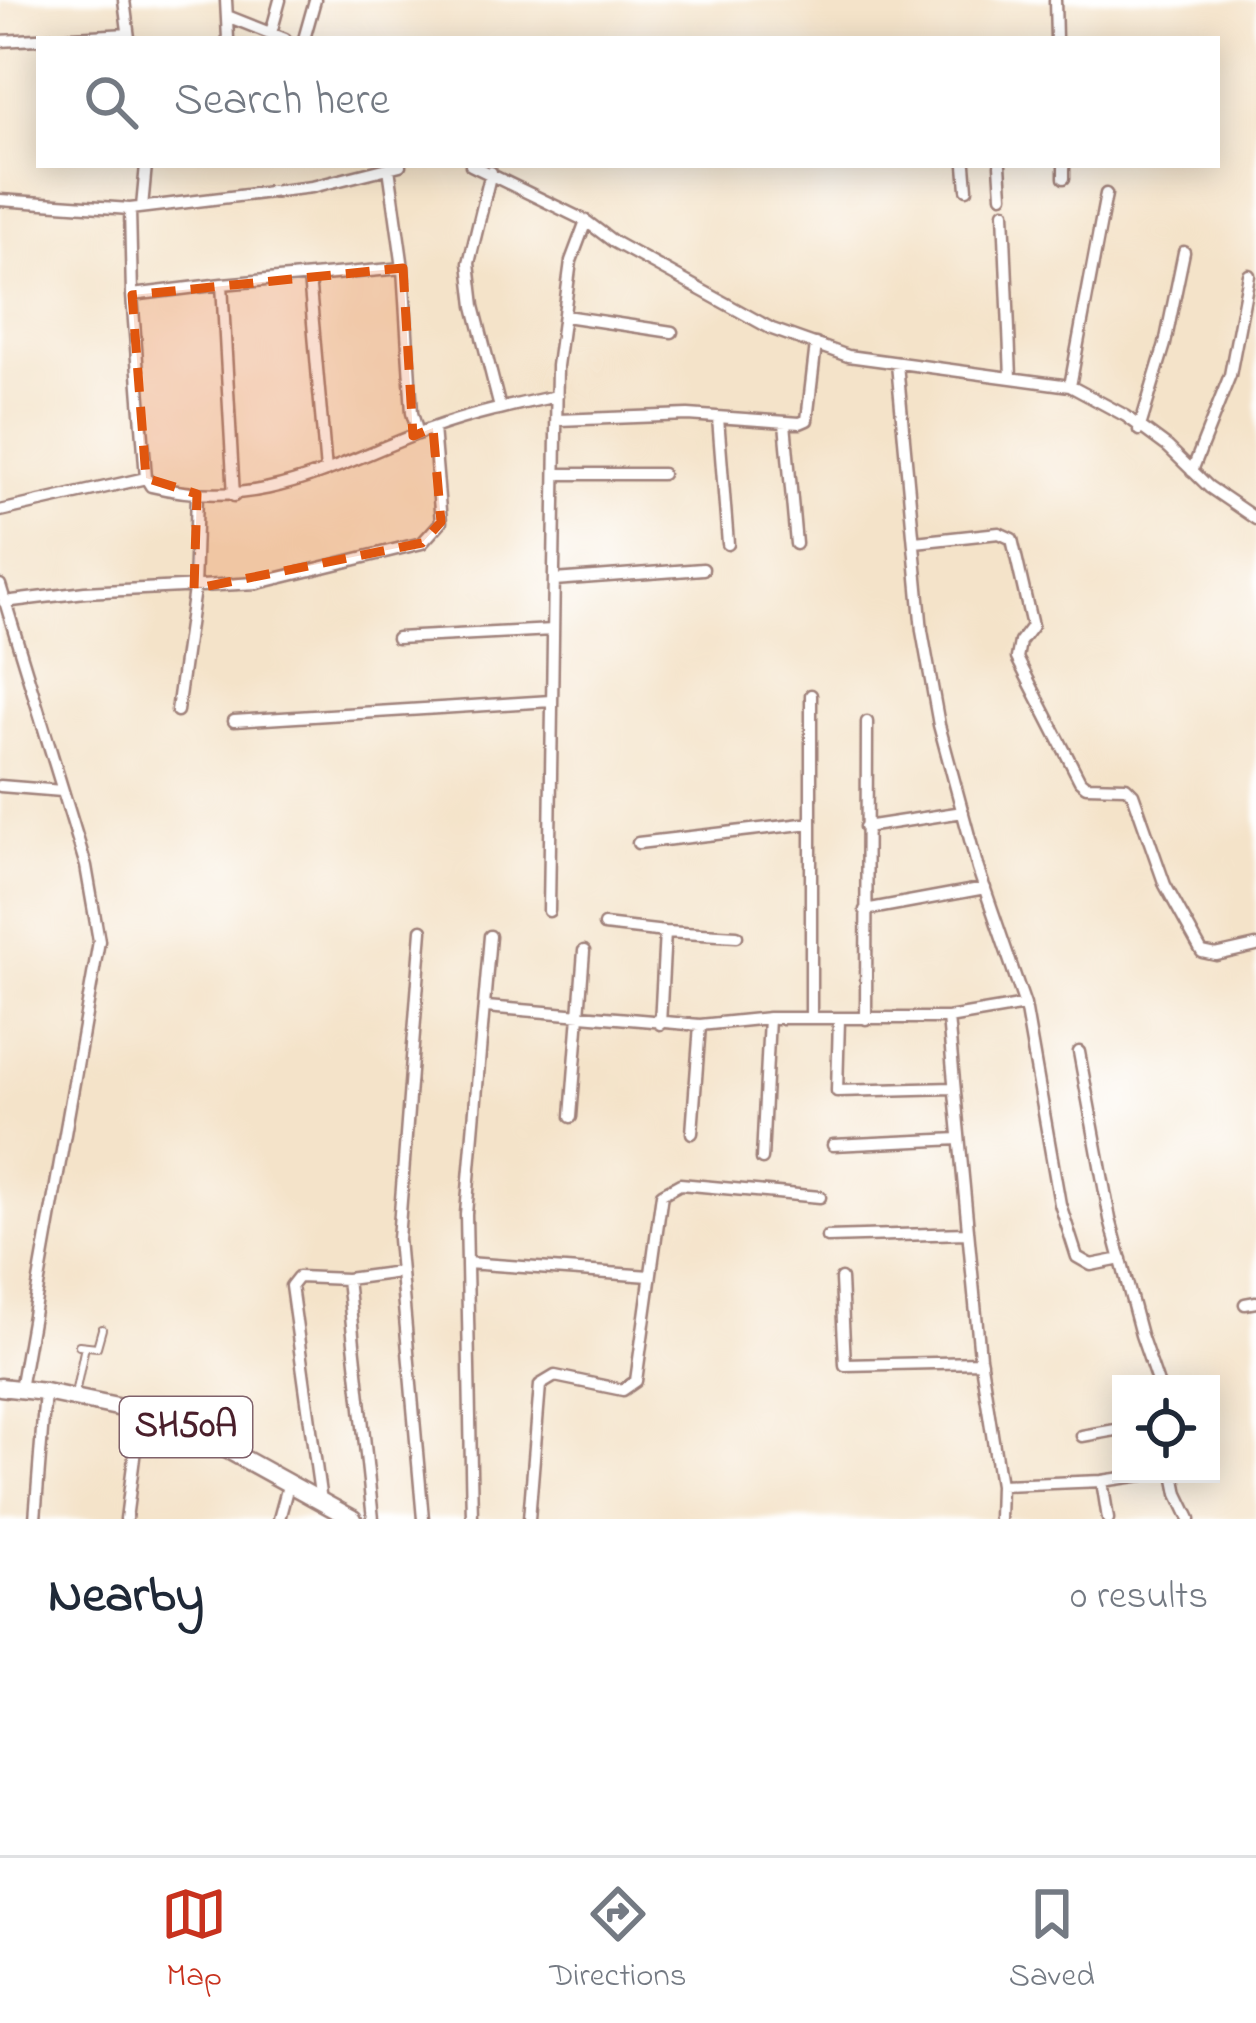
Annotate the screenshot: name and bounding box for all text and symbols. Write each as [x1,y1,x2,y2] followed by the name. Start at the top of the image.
[36,36,1220,168] search box
[78,69,144,135] icon: search
[174,69,390,135] text: Search here
[1112,1375,1220,1483] map controls
[1112,1375,1220,1483] button: locate
[120,1397,252,1457] road number: SH50A
[48,1560,204,1635] text: Nearby
[1070,1569,1208,1626] text: 0 results
[161,1881,227,2001] tab: Map
[549,1881,686,2001] tab: Directions
[1009,1881,1095,2001] tab: Saved

